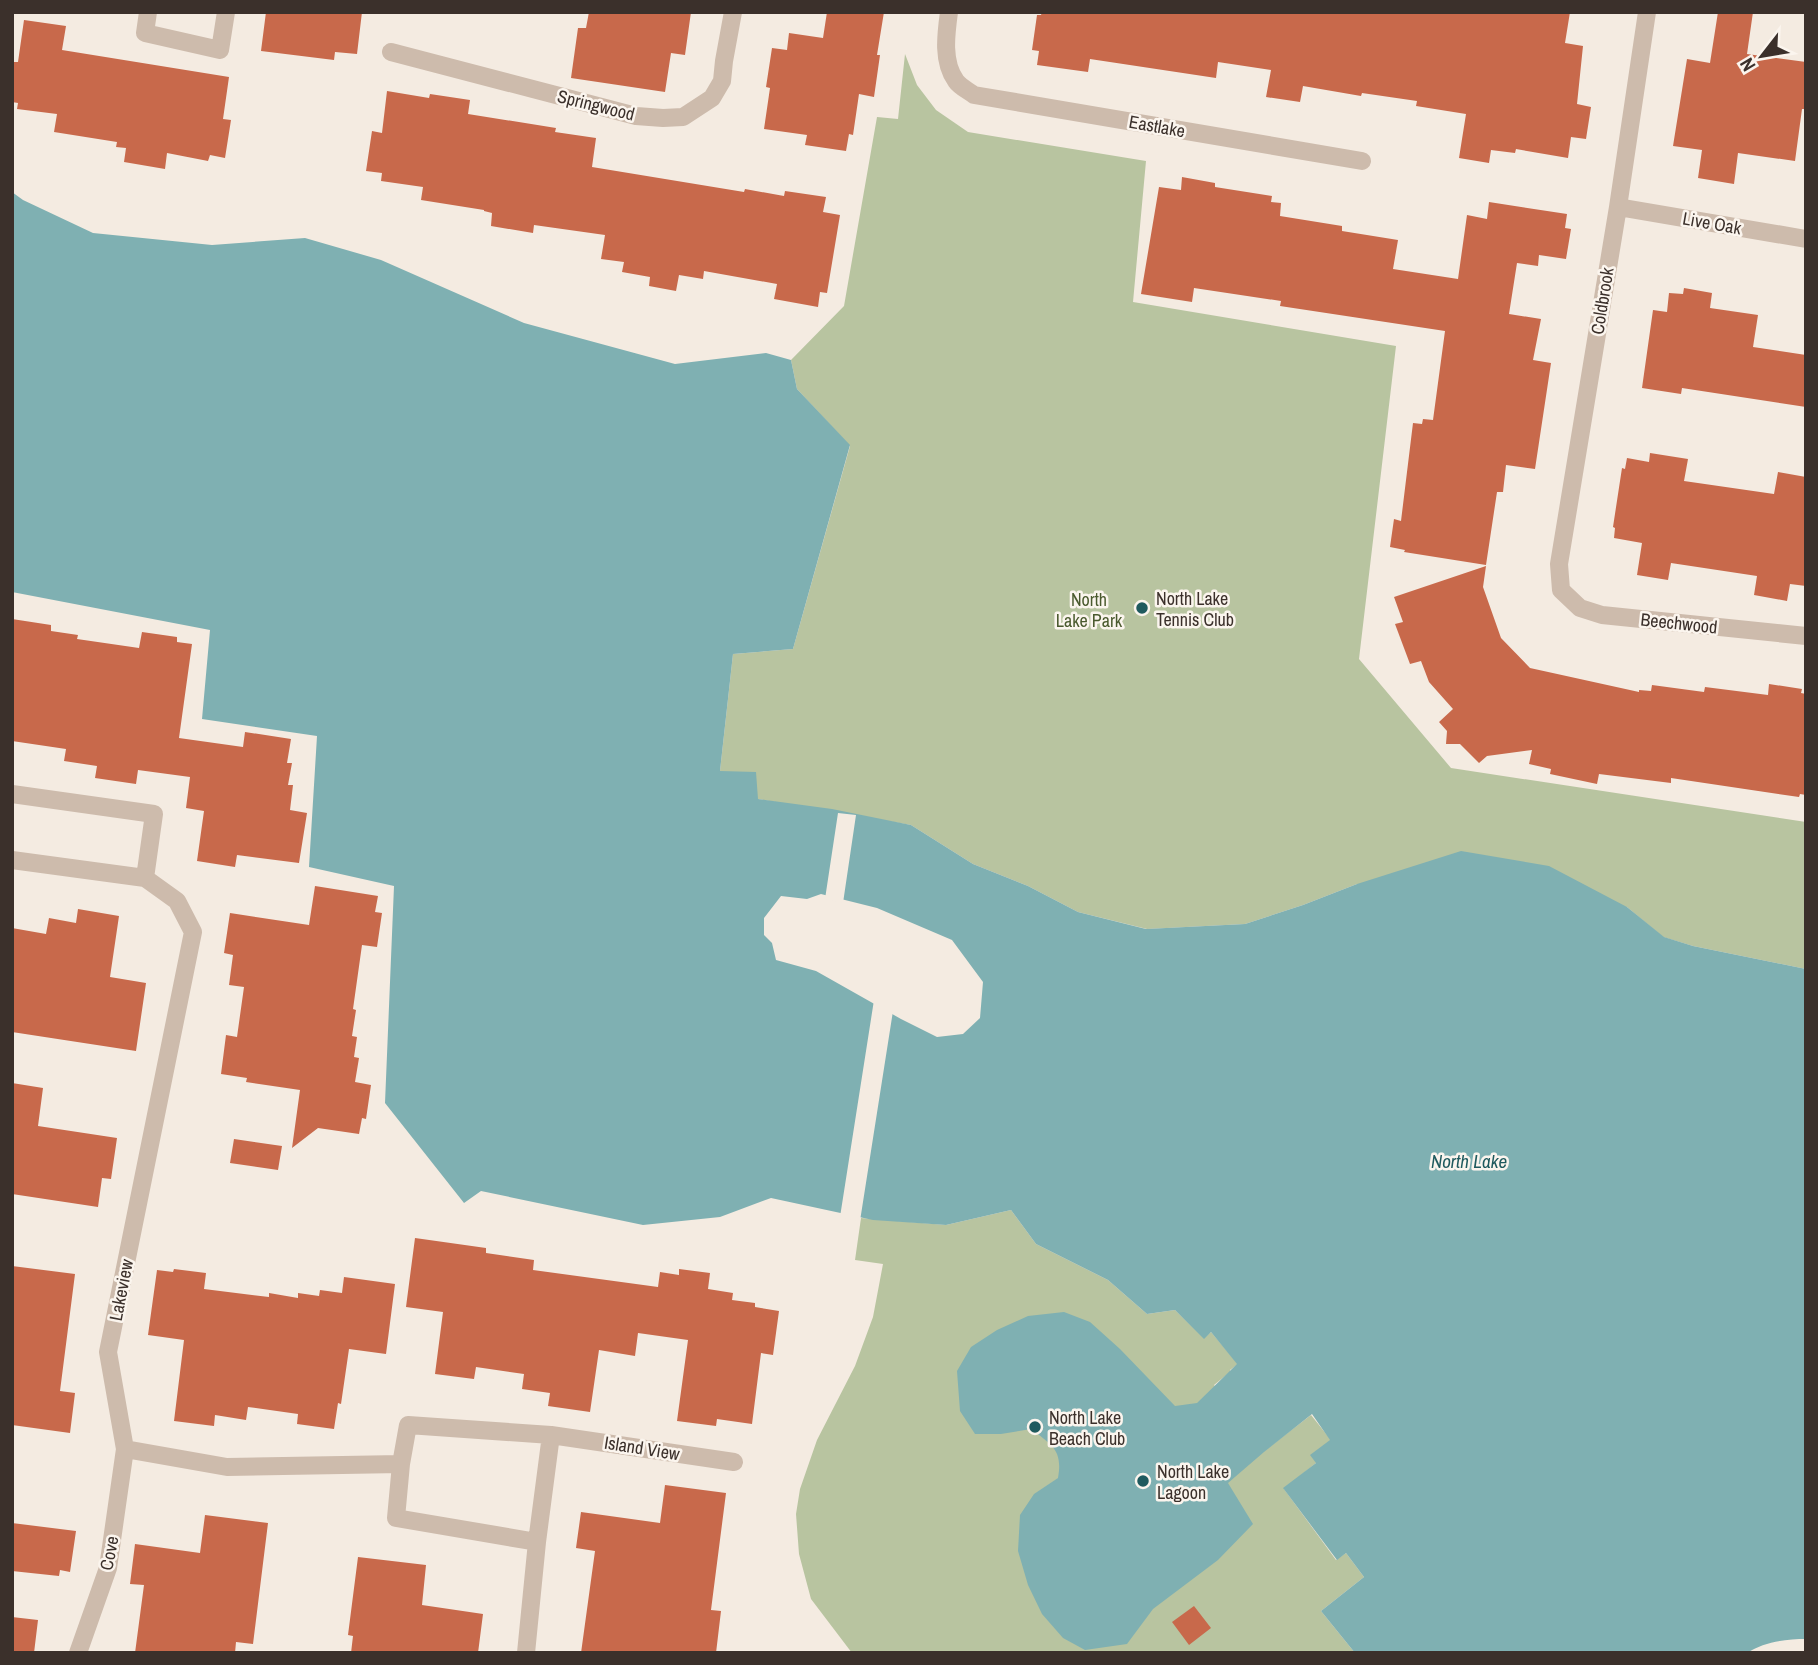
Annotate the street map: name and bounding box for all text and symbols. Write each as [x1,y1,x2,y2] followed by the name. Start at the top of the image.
[1727,21,1797,91] north arrow
[1733,53,1761,76] text: N
[555,83,637,127] street label: Springwood
[1127,109,1187,143] street label: Eastlake
[1681,206,1744,241] street label: Live Oak
[1584,265,1620,336] street label: Coldbrook
[1156,586,1234,632] place label: North Lake Tennis Club
[1056,587,1123,633] park label: North Lake Park
[1134,600,1150,616] marker: North Lake Tennis Club
[1639,607,1719,639] street label: Beechwood
[1431,1148,1507,1174] water label: North Lake
[103,1257,139,1323] street label: Lakeview
[1049,1405,1125,1451] place label: North Lake Beach Club
[1027,1419,1043,1435] marker: North Lake Beach Club
[602,1430,682,1466] street label: Island View
[1157,1459,1229,1505] place label: North Lake Lagoon
[1135,1473,1151,1489] marker: North Lake Lagoon
[93,1534,125,1572] street label: Cove

